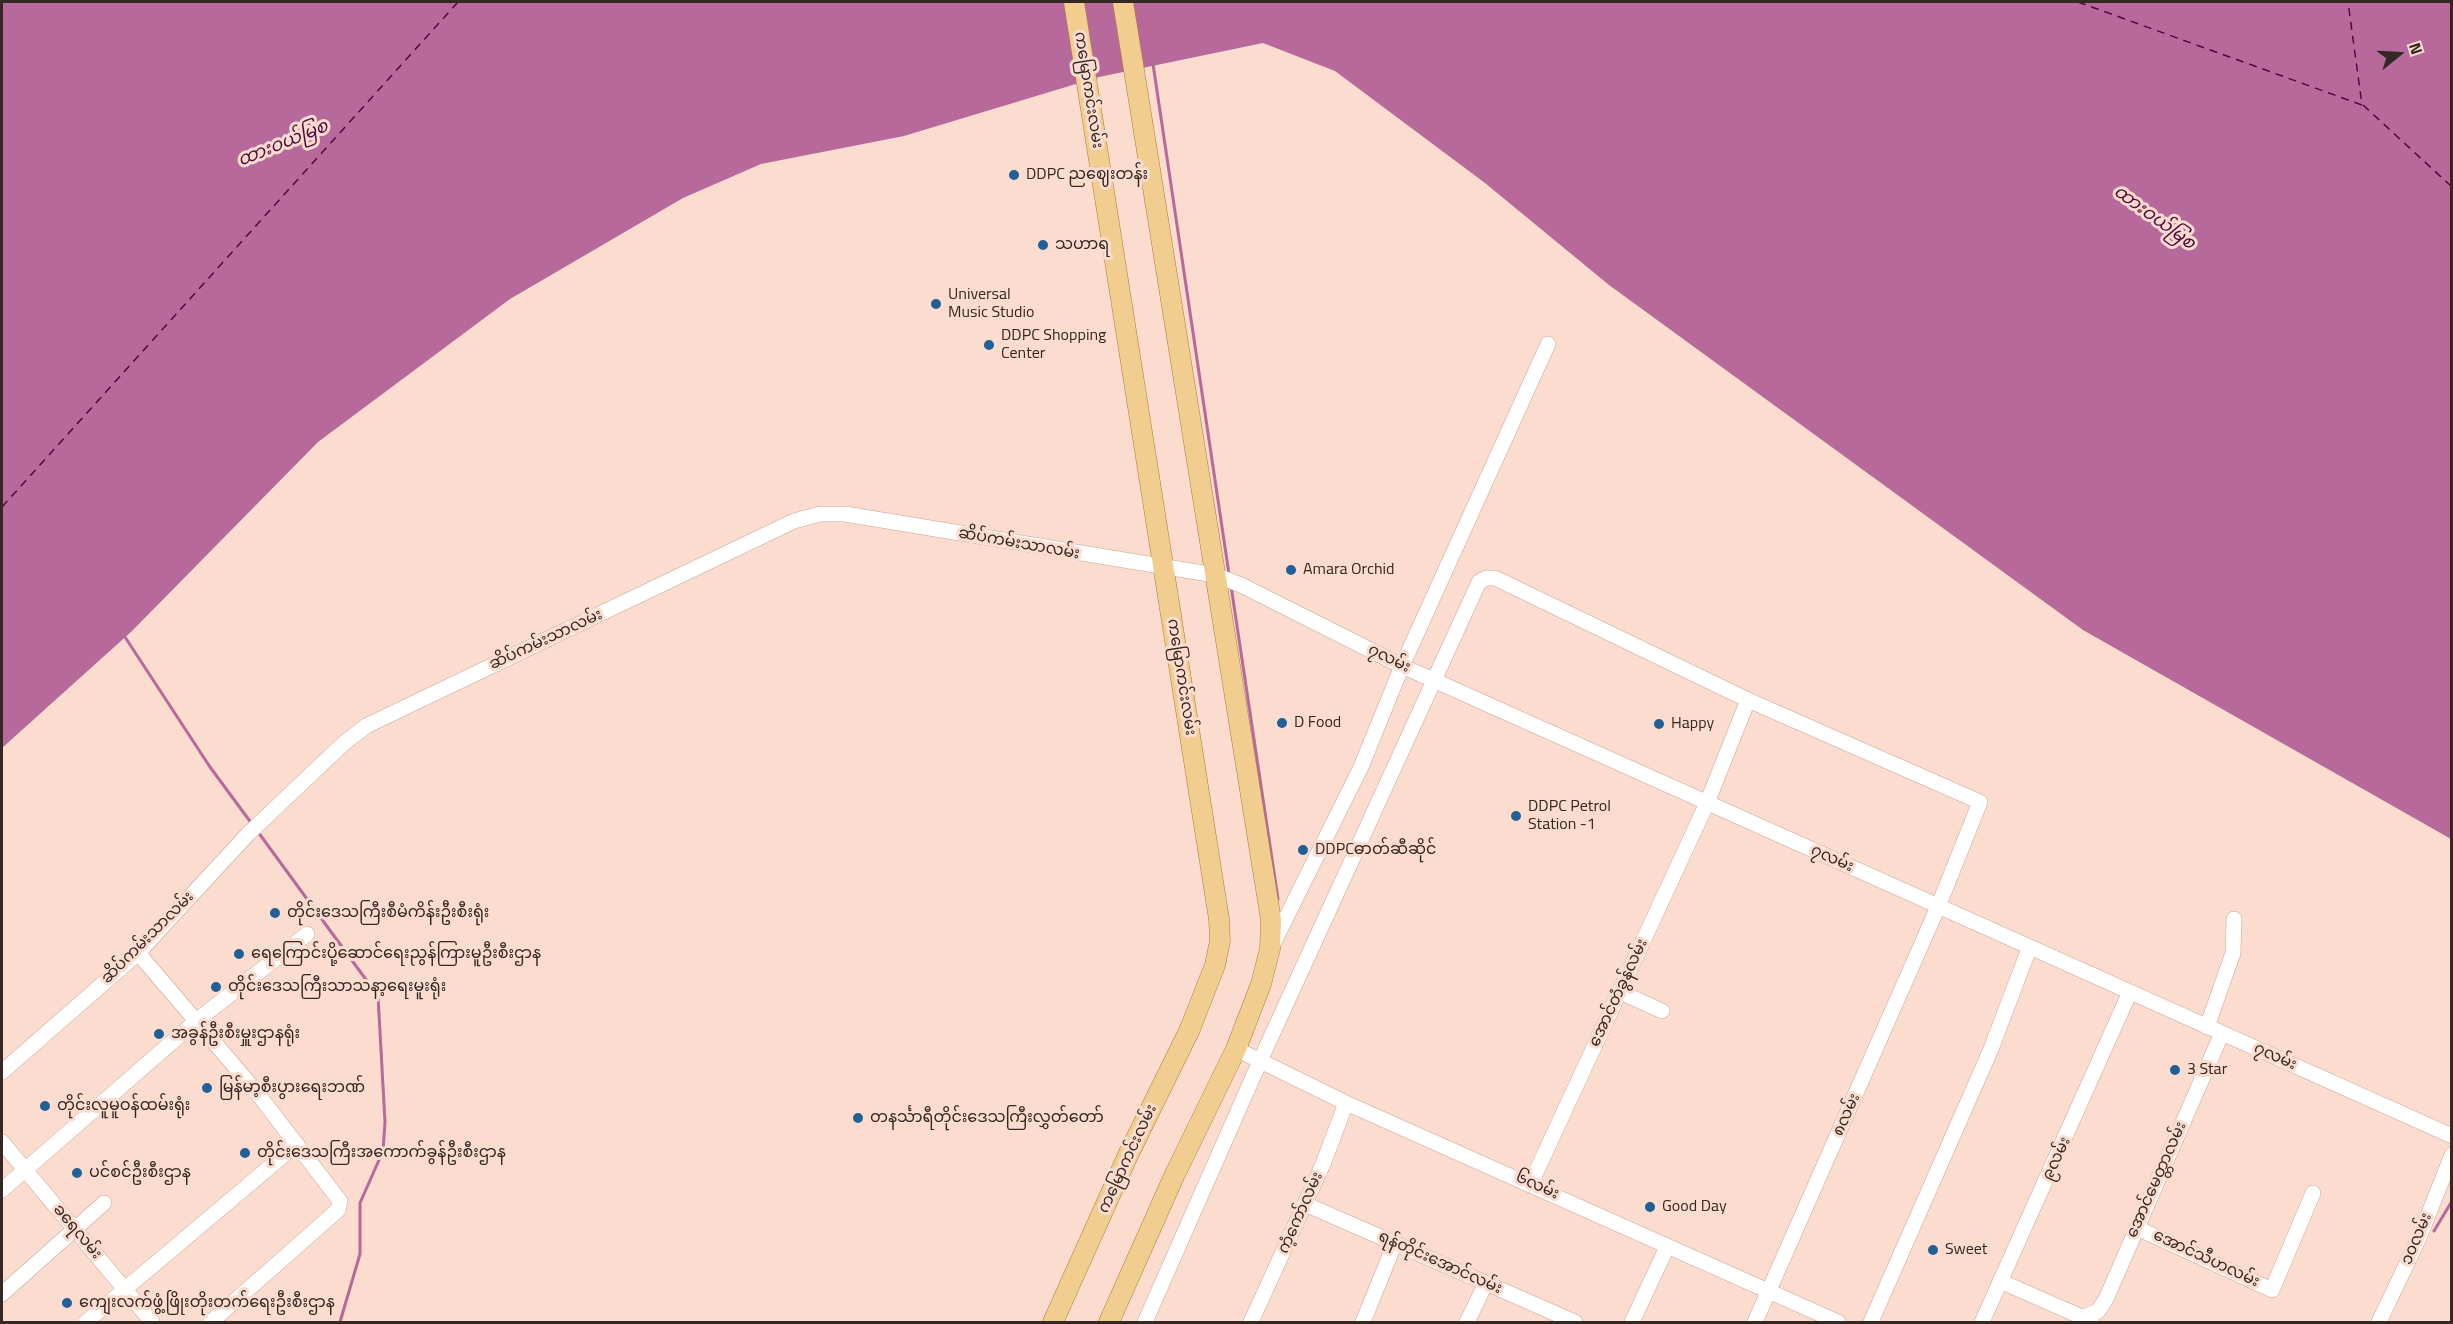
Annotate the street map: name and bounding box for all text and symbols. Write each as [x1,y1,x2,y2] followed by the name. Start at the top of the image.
[2369,24,2429,84] north arrow
[1069,30,1107,150] street label: ကမြောကင်းလမ်း
[2403,39,2429,57] text: N
[235,116,331,172] water label: ထားဝယ်မြစ
[1026,165,1148,185] place label: DDPC ညဈေးတန်း
[1007,168,1021,182] marker: DDPC ညဈေးတန်း
[2109,181,2199,255] water label: ထားဝယ်မြစ
[1055,235,1109,255] place label: သဟာရ
[1036,238,1050,252] marker: သဟာရ
[948,285,1034,323] place label: Universal Music Studio
[929,297,943,311] marker: Universal Music Studio
[1001,326,1106,364] place label: DDPC Shopping Center
[982,338,996,352] marker: DDPC Shopping Center
[957,524,1081,564] street label: ဆိပ်ကမ်းသာလမ်း
[1303,560,1394,580] place label: Amara Orchid
[1284,563,1298,577] marker: Amara Orchid
[486,605,606,675] street label: ဆိပ်ကမ်းသာလမ်း
[1162,617,1200,737] street label: ကမြောကင်းလမ်း
[1365,641,1413,677] street label: ၇လမ်း
[1294,713,1341,733] place label: D Food
[1671,714,1714,734] place label: Happy
[1275,716,1289,730] marker: D Food
[1652,717,1666,731] marker: Happy
[1528,797,1611,835] place label: DDPC Petrol Station -1
[1509,809,1523,823] marker: DDPC Petrol Station -1
[1315,840,1436,860] place label: DDPCဓာတ်ဆီဆိုင်
[1808,841,1856,877] street label: ၇လမ်း
[1296,843,1310,857] marker: DDPCဓာတ်ဆီဆိုင်
[98,888,198,988] street label: ဆိပ်ကမ်းသာလမ်း
[287,903,489,923] place label: တိုင်းဒေသကြီးစီမံကိန်းဦးစီးရုံး
[268,906,282,920] marker: တိုင်းဒေသကြီးစီမံကိန်းဦးစီးရုံး
[1586,936,1652,1050] street label: အောင်တံခွန်လမ်း
[251,944,541,964] place label: ရေကြောင်းပို့ဆောင်ရေးညွန်ကြားမူဦးစီးဌာန
[232,947,246,961] marker: ရေကြောင်းပို့ဆောင်ရေးညွန်ကြားမူဦးစီးဌာန
[228,977,446,997] place label: တိုင်းဒေသကြီးသာသနာ့ရေးမူးရုံး
[209,980,223,994] marker: တိုင်းဒေသကြီးသာသနာ့ရေးမူးရုံး
[171,1024,300,1044] place label: အခွန်ဦးစီးမှူးဌာနရုံး
[152,1027,166,1041] marker: အခွန်ဦးစီးမှူးဌာနရုံး
[2251,1039,2299,1075] street label: ၇လမ်း
[2187,1060,2227,1080] place label: 3 Star
[2168,1063,2182,1077] marker: 3 Star
[219,1078,365,1098] place label: မြန်မာ့စီးပွားရေးဘဏ်
[200,1081,214,1095] marker: မြန်မာ့စီးပွားရေးဘဏ်
[1829,1091,1865,1139] street label: ၈လမ်း
[57,1096,190,1116] place label: တိုင်းလူမူဝန်ထမ်းရုံး
[38,1099,52,1113] marker: တိုင်းလူမူဝန်ထမ်းရုံး
[1094,1102,1162,1216] street label: ကမြောကင်းလမ်း
[870,1108,1104,1128] place label: တနင်္သာရီတိုင်းဒေသကြီးလွှတ်တော်
[851,1111,865,1125] marker: တနင်္သာရီတိုင်းဒေသကြီးလွှတ်တော်
[2123,1119,2191,1241] street label: အောင်မေတ္တာလမ်း
[2039,1134,2075,1184] street label: ၉လမ်း
[257,1143,506,1163] place label: တိုင်းဒေသကြီးအကောက်ခွန်ဦးစီးဌာန
[238,1146,252,1160] marker: တိုင်းဒေသကြီးအကောက်ခွန်ဦးစီးဌာန
[89,1163,191,1183] place label: ပင်စင်ဦးစီးဌာန
[70,1166,84,1180] marker: ပင်စင်ဦးစီးဌာန
[1512,1168,1562,1204] street label: ၆လမ်း
[1274,1169,1328,1257] street label: ကံ့ကော်လမ်း
[1662,1197,1727,1217] place label: Good Day
[1643,1200,1657,1214] marker: Good Day
[48,1201,106,1263] street label: ခရေလမ်း
[2397,1210,2437,1268] street label: ၁၀လမ်း
[2150,1226,2262,1292] street label: အောင်သီဟလမ်း
[1375,1227,1505,1299] street label: ရန်တိုင်းအောင်လမ်း
[1945,1240,1987,1260] place label: Sweet
[1926,1243,1940,1257] marker: Sweet
[79,1293,335,1313] place label: ကျေးလက်ဖွံ့ဖြိုးတိုးတက်ရေးဦးစီးဌာန
[60,1296,74,1310] marker: ကျေးလက်ဖွံ့ဖြိုးတိုးတက်ရေးဦးစီးဌာန

